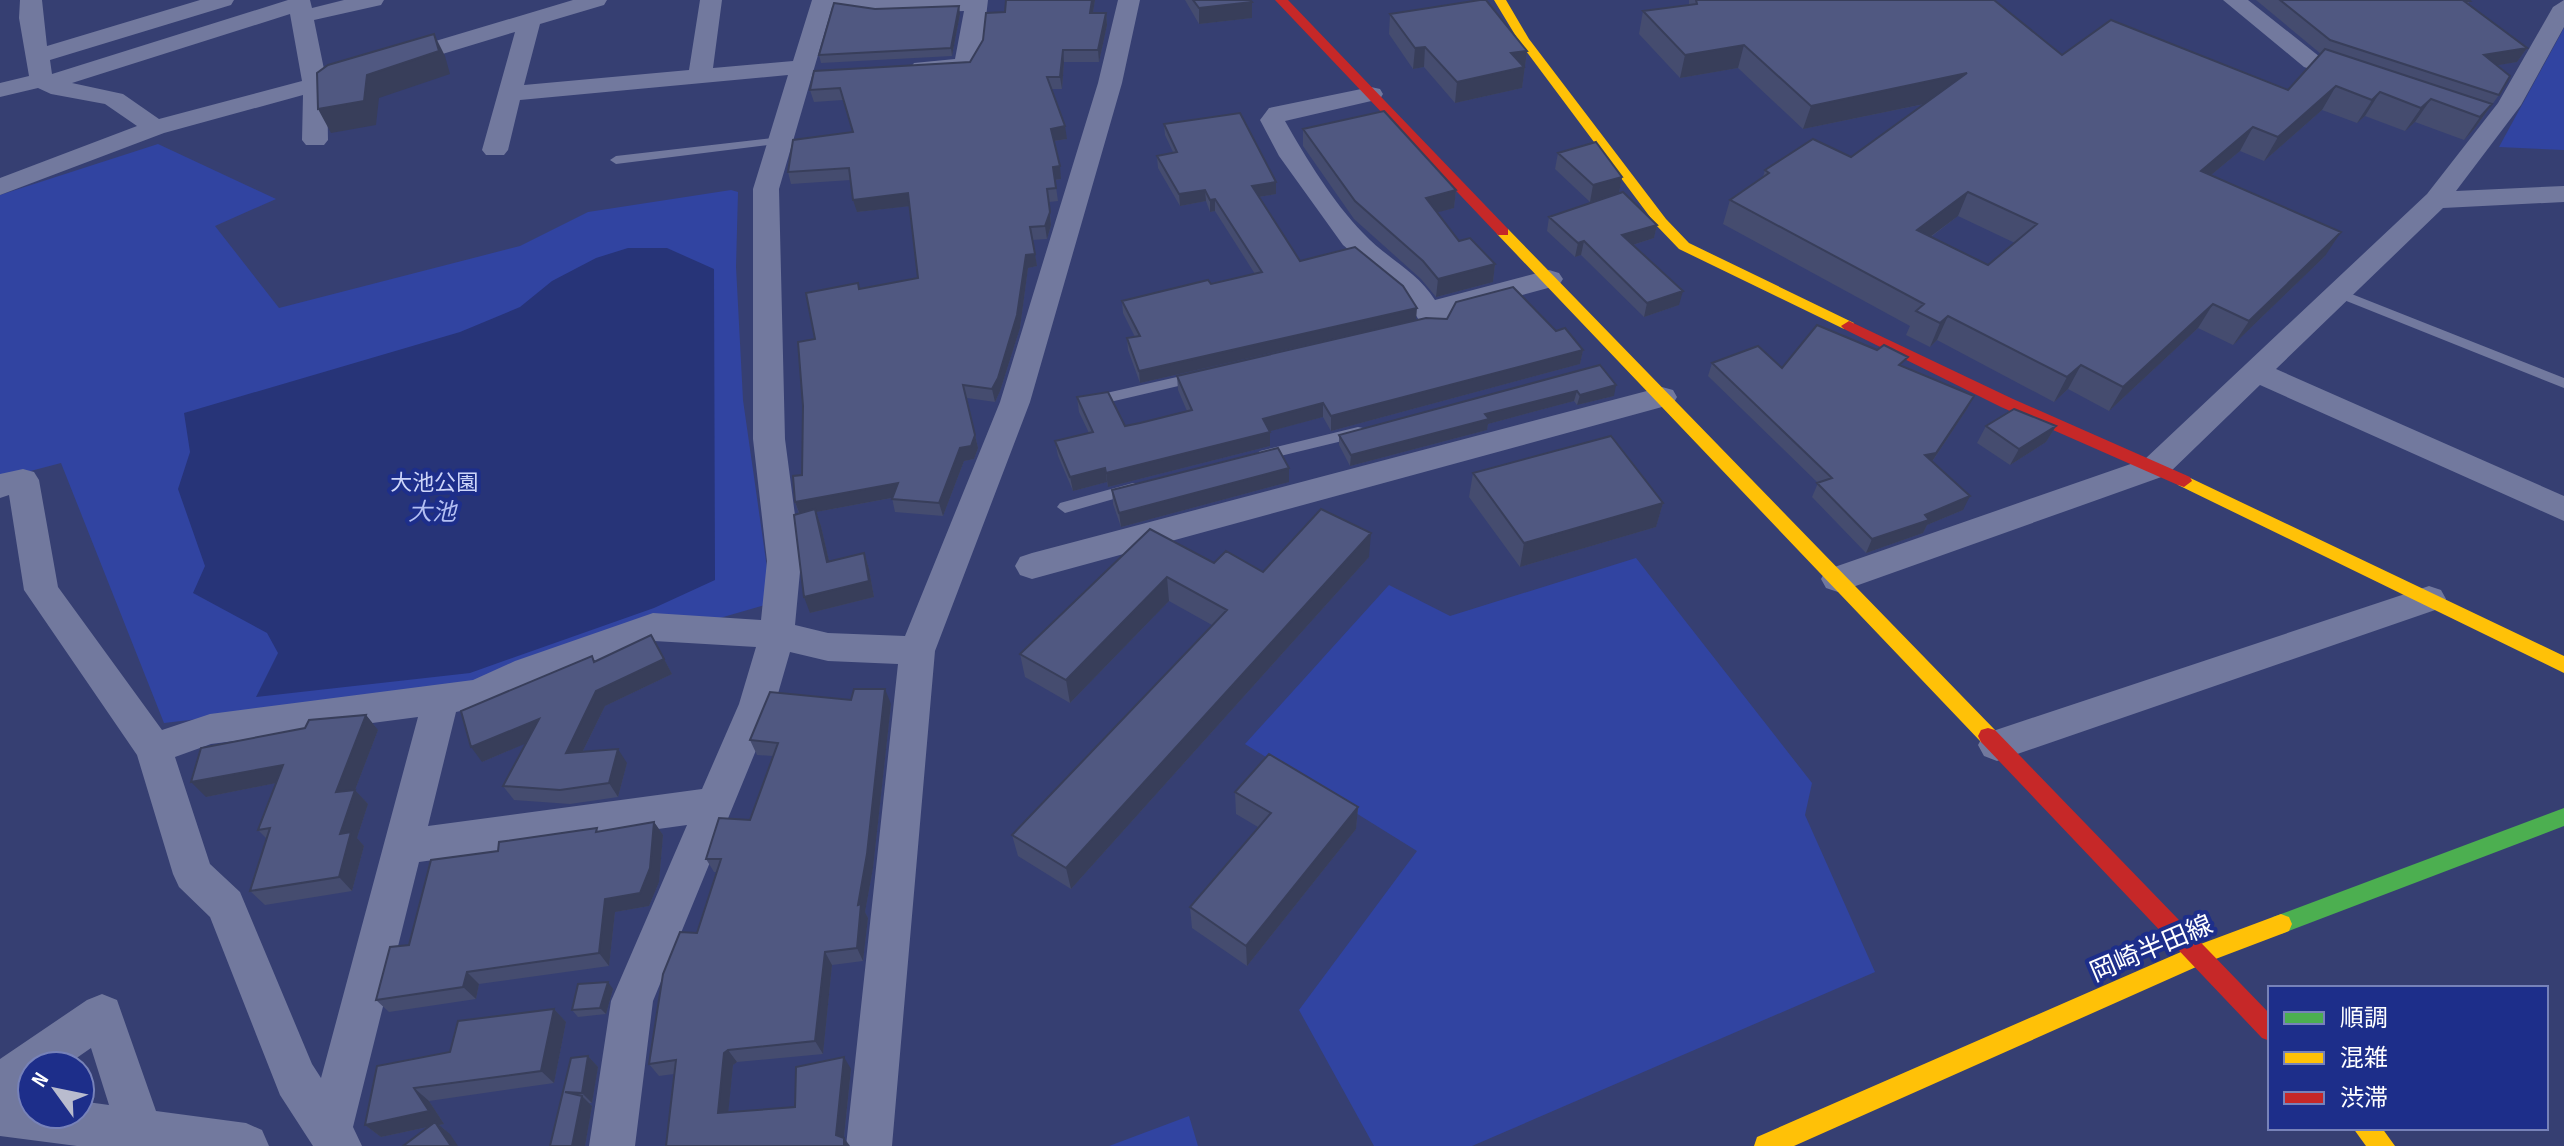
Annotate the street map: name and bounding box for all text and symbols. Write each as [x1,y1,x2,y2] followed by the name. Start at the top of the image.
[390,470,478,497] park label: 大池公園
[408,498,458,527] water label: 大池
[2086,910,2217,989] street label: 岡崎半田線
[2268,986,2548,1130] legend
[2340,1004,2388,1033] text: 順調
[2340,1044,2388,1073] text: 混雑
[16,1050,96,1130] north arrow
[26,1068,55,1092] text: N
[2340,1084,2388,1113] text: 渋滞

